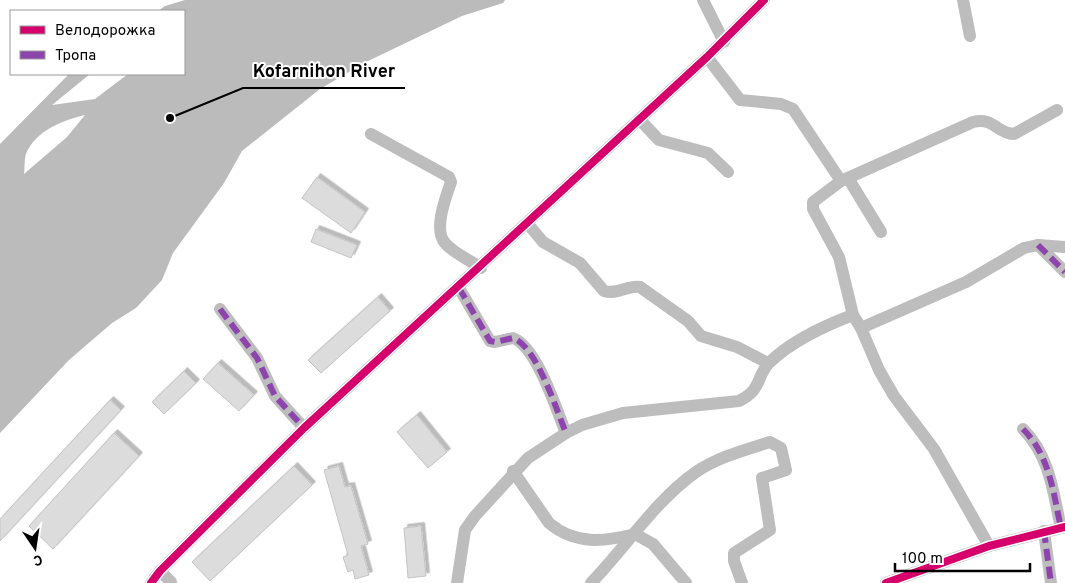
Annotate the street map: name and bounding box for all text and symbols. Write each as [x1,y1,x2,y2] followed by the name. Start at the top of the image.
[10,10,185,75] legend
[55,22,155,41] text: Велодорожка
[55,47,96,66] text: Тропа
[243,55,405,88] callout: Kofarnihon River
[253,61,396,84] text: Kofarnihon River
[10,523,60,573] north arrow
[895,540,1030,572] scale bar
[31,550,44,569] text: С
[902,550,943,569] text: 100 m

